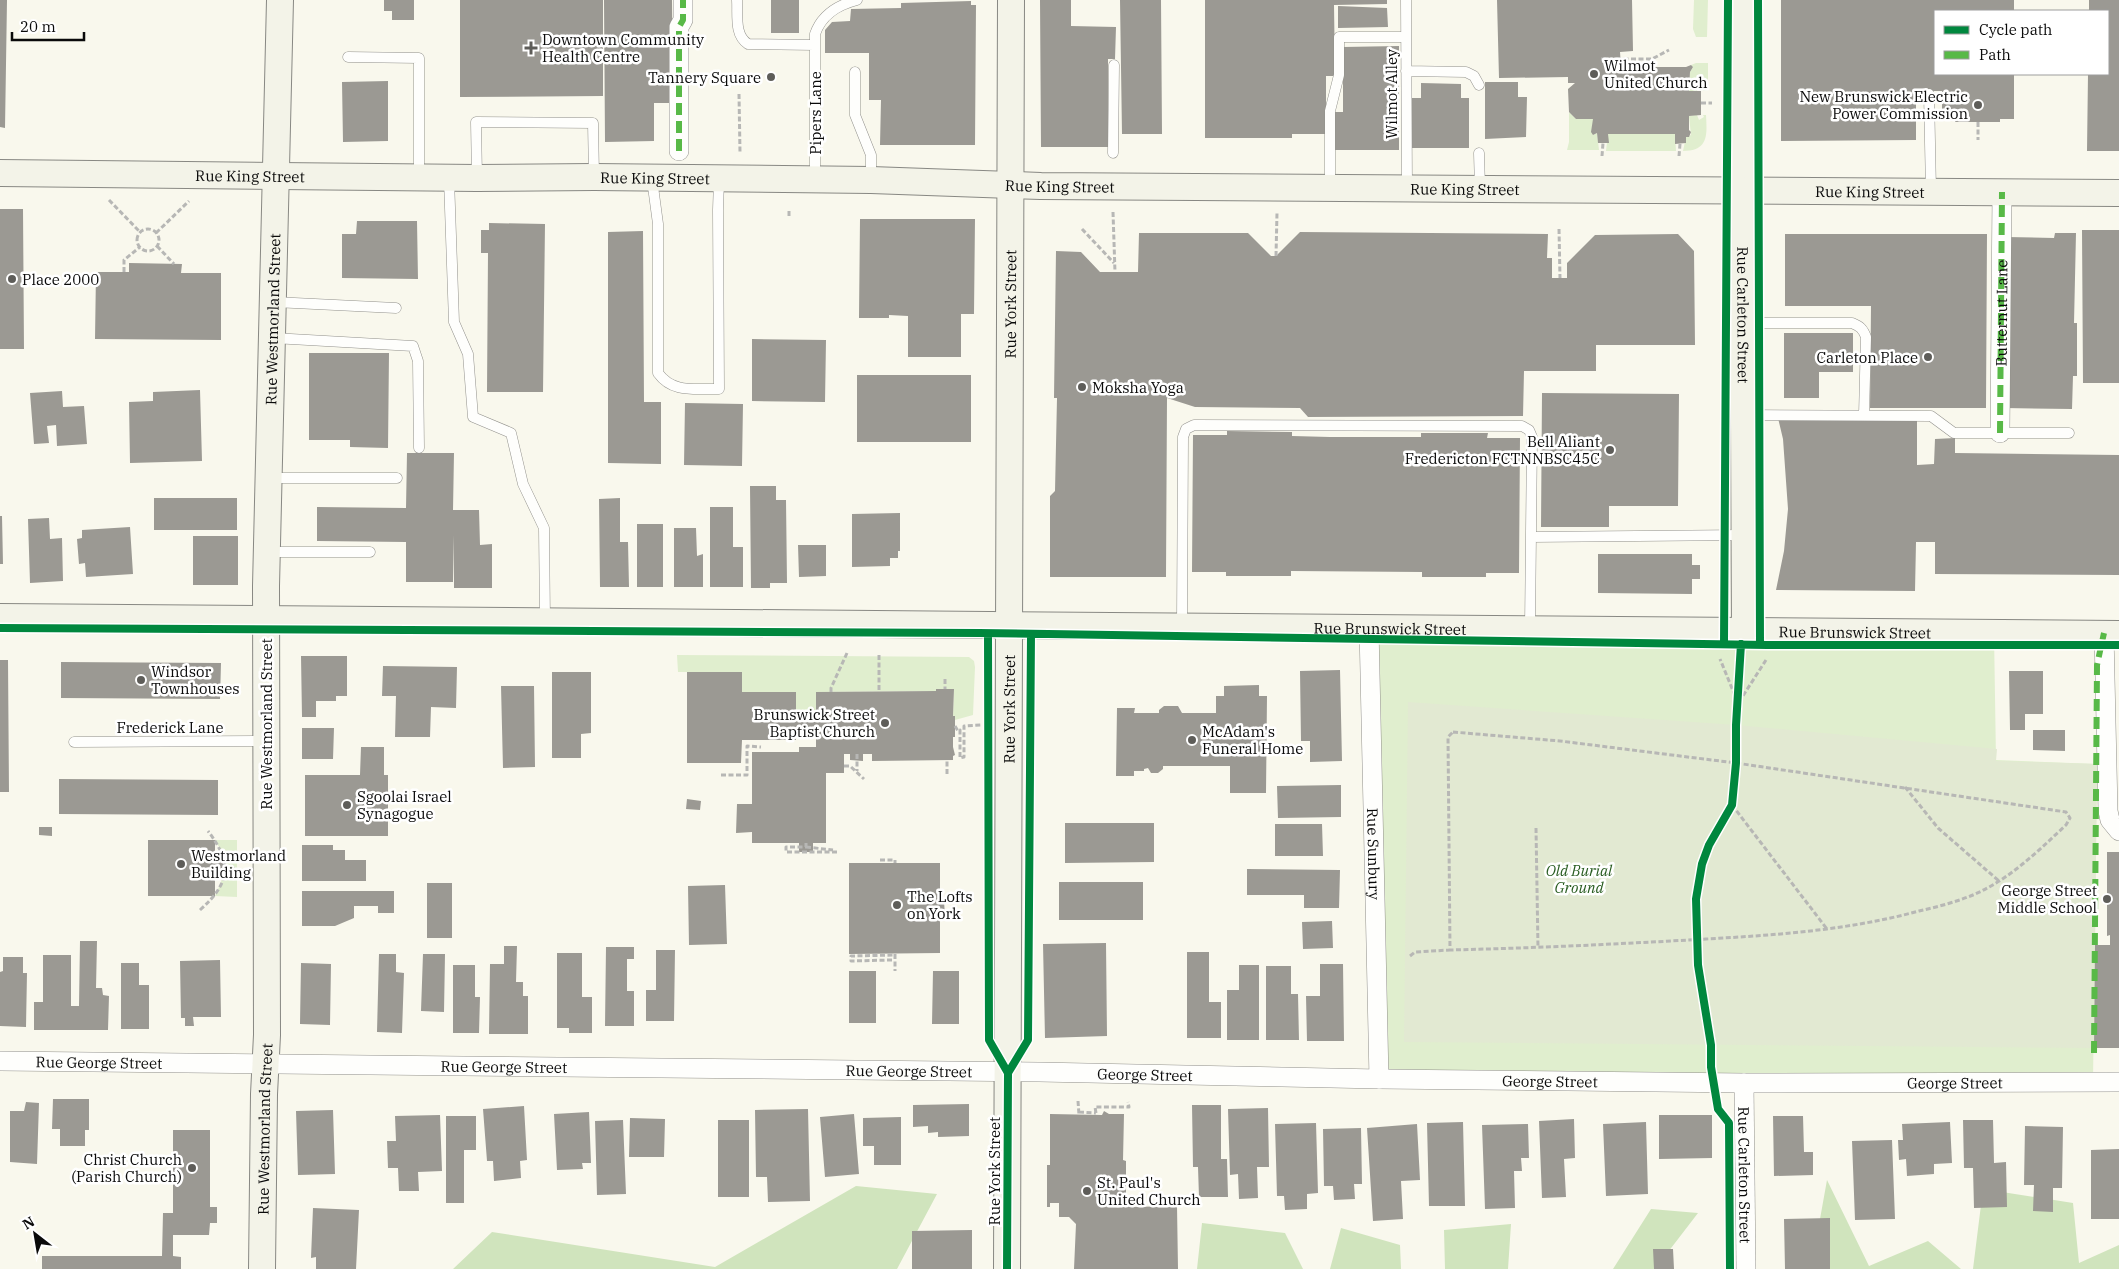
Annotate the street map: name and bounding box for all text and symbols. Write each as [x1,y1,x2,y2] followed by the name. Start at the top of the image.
[12,10,85,42] scale bar
[1934,10,2109,75] legend
[20,17,56,36] text: 20 m
[1979,20,2052,39] text: Cycle path
[542,30,704,66] place label: Downtown Community Health Centre
[524,41,538,55] marker: Downtown Community Health Centre
[1979,45,2011,64] text: Path
[1382,49,1401,139] street label: Wilmot Alley
[1604,56,1708,92] place label: Wilmot United Church
[648,68,761,87] place label: Tannery Square
[1588,68,1600,80] marker: Wilmot United Church
[765,71,777,83] marker: Tannery Square
[806,71,825,155] street label: Pipers Lane
[1799,87,1968,123] place label: New Brunswick Electric Power Commission
[1972,99,1984,111] marker: New Brunswick Electric Power Commission
[195,166,305,186] street label: Rue King Street
[600,168,710,188] street label: Rue King Street
[1005,175,1115,196] street label: Rue King Street
[1410,179,1520,199] street label: Rue King Street
[1815,182,1925,201] street label: Rue King Street
[261,233,284,405] street label: Rue Westmorland Street
[1734,247,1753,383] street label: Rue Carleton Street
[1000,250,1020,358] street label: Rue York Street
[1991,260,2011,366] street label: Butternut Lane
[22,270,99,289] place label: Place 2000
[6,273,18,285] marker: Place 2000
[1817,348,1918,367] place label: Carleton Place
[1922,351,1934,363] marker: Carleton Place
[1092,378,1184,397] place label: Moksha Yoga
[1076,381,1088,393] marker: Moksha Yoga
[1405,432,1600,468] place label: Bell Aliant Fredericton FCTNNBSC45C
[1604,444,1616,456] marker: Bell Aliant Fredericton FCTNNBSC45C
[1314,618,1466,638] street label: Rue Brunswick Street
[1779,622,1931,642] street label: Rue Brunswick Street
[257,638,276,810] street label: Rue Westmorland Street
[999,655,1018,763] street label: Rue York Street
[151,662,240,698] place label: Windsor Townhouses
[135,674,147,686] marker: Windsor Townhouses
[753,705,875,741] place label: Brunswick Street Baptist Church
[879,717,891,729] marker: Brunswick Street Baptist Church
[116,718,224,737] street label: Frederick Lane
[1202,722,1303,758] place label: McAdam's Funeral Home
[1186,734,1198,746] marker: McAdam's Funeral Home
[357,787,452,823] place label: Sgoolai Israel Synagogue
[341,799,353,811] marker: Sgoolai Israel Synagogue
[1363,808,1385,900] street label: Rue Sunbury
[191,846,286,882] place label: Westmorland Building
[175,858,187,870] marker: Westmorland Building
[1546,861,1613,897] park label: Old Burial Ground
[1997,881,2097,917] place label: George Street Middle School
[907,887,973,923] place label: The Lofts on York
[2101,893,2113,905] marker: George Street Middle School
[891,899,903,911] marker: The Lofts on York
[253,1043,276,1215] street label: Rue Westmorland Street
[36,1052,162,1072] street label: Rue George Street
[441,1056,567,1077] street label: Rue George Street
[846,1060,972,1081] street label: Rue George Street
[1097,1064,1193,1085] street label: George Street
[1502,1071,1598,1091] street label: George Street
[1907,1073,2003,1092] street label: George Street
[1735,1106,1755,1244] street label: Rue Carleton Street
[985,1117,1004,1225] street label: Rue York Street
[71,1150,182,1186] place label: Christ Church (Parish Church)
[186,1162,198,1174] marker: Christ Church (Parish Church)
[1097,1173,1201,1209] place label: St. Paul's United Church
[1081,1185,1093,1197] marker: St. Paul's United Church
[10,1209,60,1259] north arrow
[19,1212,38,1233] text: N

